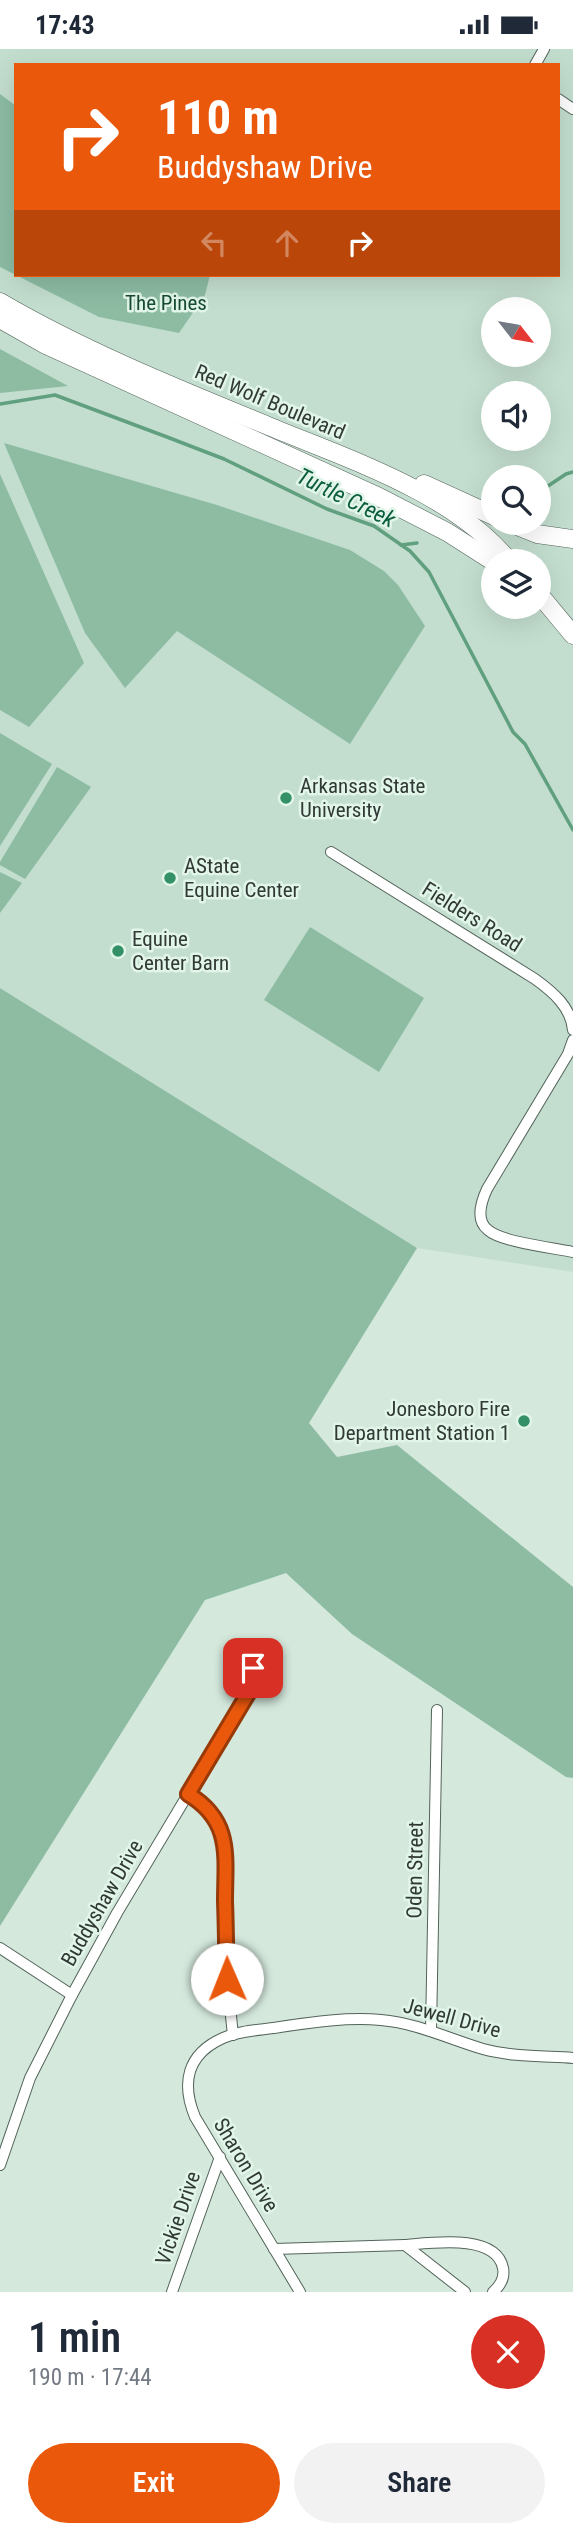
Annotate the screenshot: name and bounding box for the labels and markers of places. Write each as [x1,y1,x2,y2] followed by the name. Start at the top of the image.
[300,774,426,822] place label: Arkansas State University
[278,790,294,806] marker: Arkansas State University
[184,854,299,902] place label: AState Equine Center
[162,870,178,886] marker: AState Equine Center
[132,927,229,975] place label: Equine Center Barn
[110,943,126,959] marker: Equine Center Barn
[334,1397,510,1445] place label: Jonesboro Fire Department Station 1
[516,1413,532,1429] marker: Jonesboro Fire Department Station 1
[223,1638,283,1698] pin

